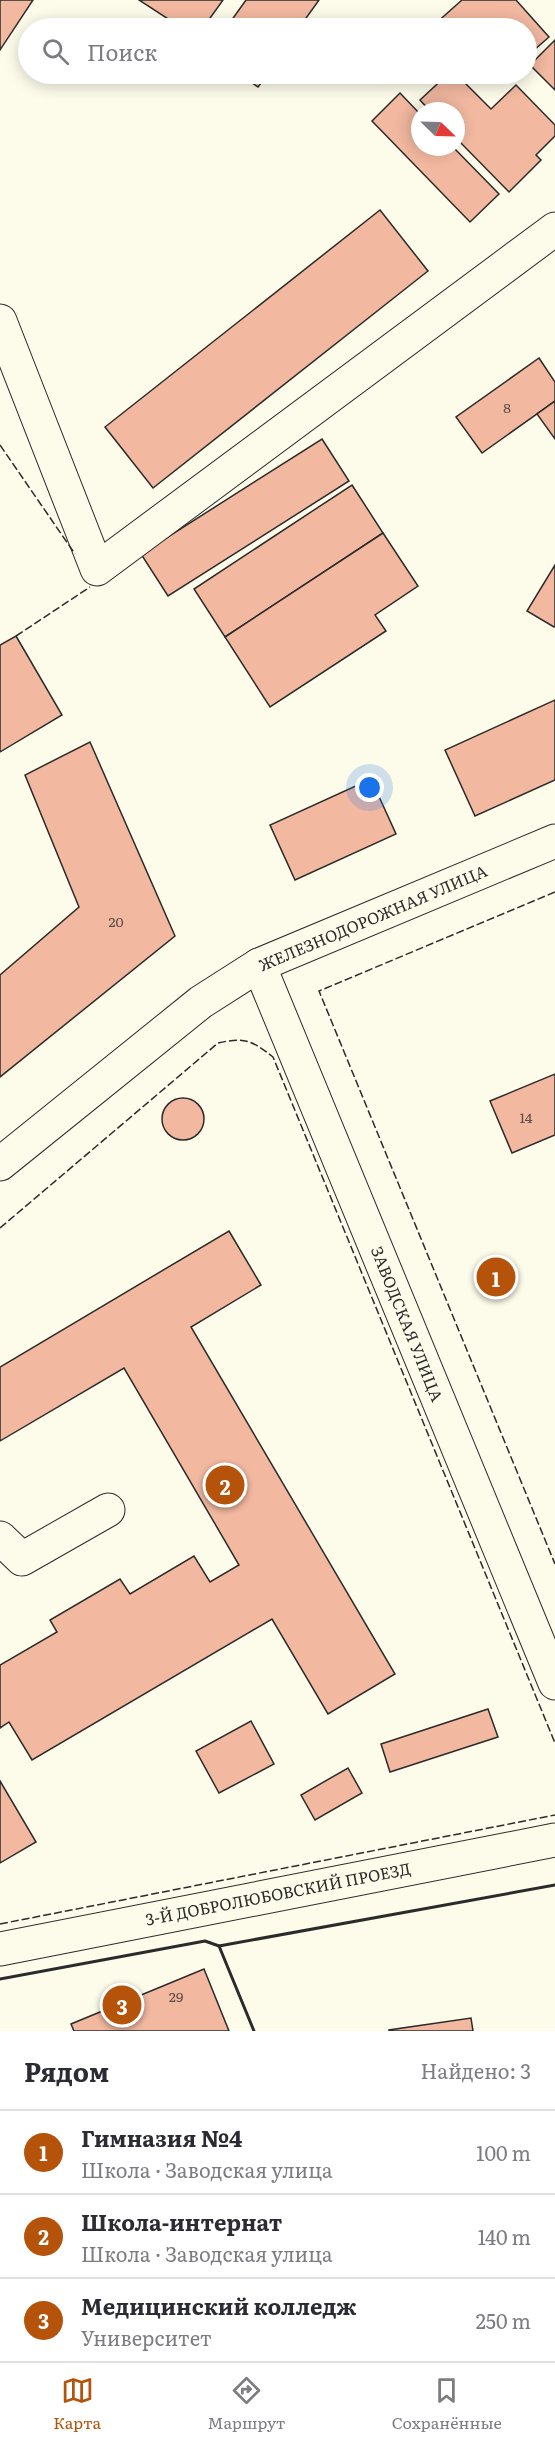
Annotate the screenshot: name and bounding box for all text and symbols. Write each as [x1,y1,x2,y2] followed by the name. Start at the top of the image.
[18,18,537,84] search box
[39,35,72,68] icon: search
[87,35,157,68] text: Поиск
[411,102,465,156] north arrow
[503,397,511,417] house number: 8
[355,773,384,802] your location
[255,858,491,976] street label: ЖЕЛЕЗНОДОРОЖНАЯ УЛИЦА
[108,911,124,931] house number: 20
[520,1107,533,1127] house number: 14
[366,1242,450,1405] street label: ЗАВОДСКАЯ УЛИЦА
[476,1254,516,1300] pin: 1
[206,1462,244,1508] pin: 2
[143,1855,413,1931] street label: 3-Й ДОБРОЛЮБОВСКИЙ ПРОЕЗД
[102,1982,142,2028] pin: 3
[169,1986,183,2006] house number: 29
[24,2051,109,2090] text: Рядом
[421,2055,531,2085] text: Найдено: 3
[81,2121,242,2154] text: Гимназия №4
[39,2137,48,2167] text: 1
[476,2137,531,2167] text: 100 m
[81,2154,333,2184] text: Школа · Заводская улица
[81,2205,282,2238] text: Школа-интернат
[38,2221,49,2251] text: 2
[478,2221,531,2251] text: 140 m
[81,2238,333,2268] text: Школа · Заводская улица
[81,2289,357,2322] text: Медицинский колледж
[38,2305,49,2335] text: 3
[476,2305,531,2335] text: 250 m
[81,2322,212,2352] text: Университет
[53,2374,101,2434] tab: Карта
[208,2374,285,2434] tab: Маршрут
[392,2374,502,2434] tab: Сохранённые

